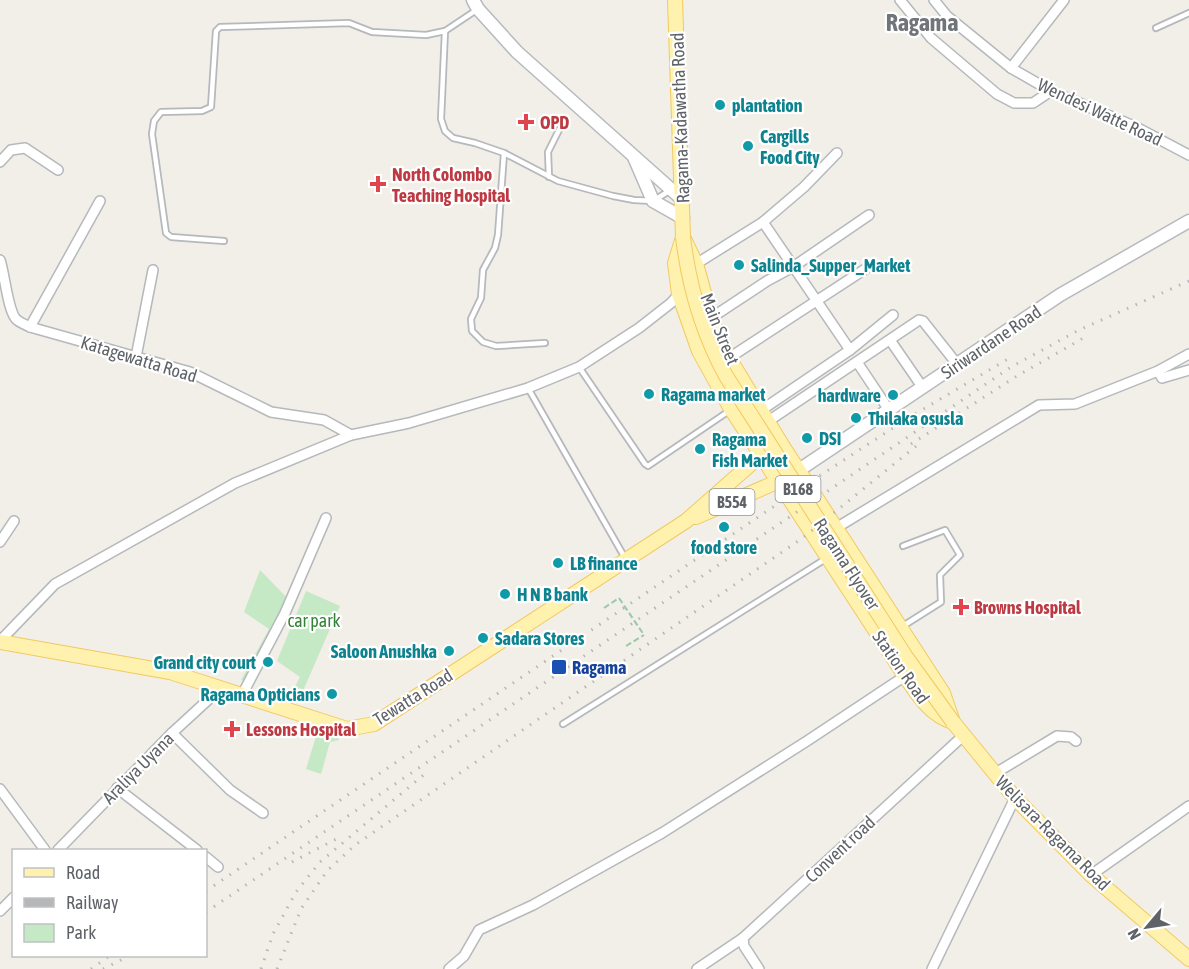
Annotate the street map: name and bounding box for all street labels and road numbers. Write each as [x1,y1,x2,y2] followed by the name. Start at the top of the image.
[667,32,693,204] street label: Ragama-Kadawatha Road
[1034,74,1166,150] street label: Wendesi Watte Road
[696,290,744,368] street label: Main Street
[937,301,1045,383] street label: Siriwardane Road
[78,331,200,387] street label: Katagewatta Road
[776,476,820,502] road number: B168
[710,489,754,515] road number: B554
[810,514,885,614] street label: Ragama Flyover
[868,626,934,708] street label: Station Road
[370,664,456,730] street label: Tewatta Road
[98,728,178,808] street label: Araliya Uyana
[991,771,1115,895] street label: Welisara-Ragama Road
[801,811,879,887] street label: Convent road

